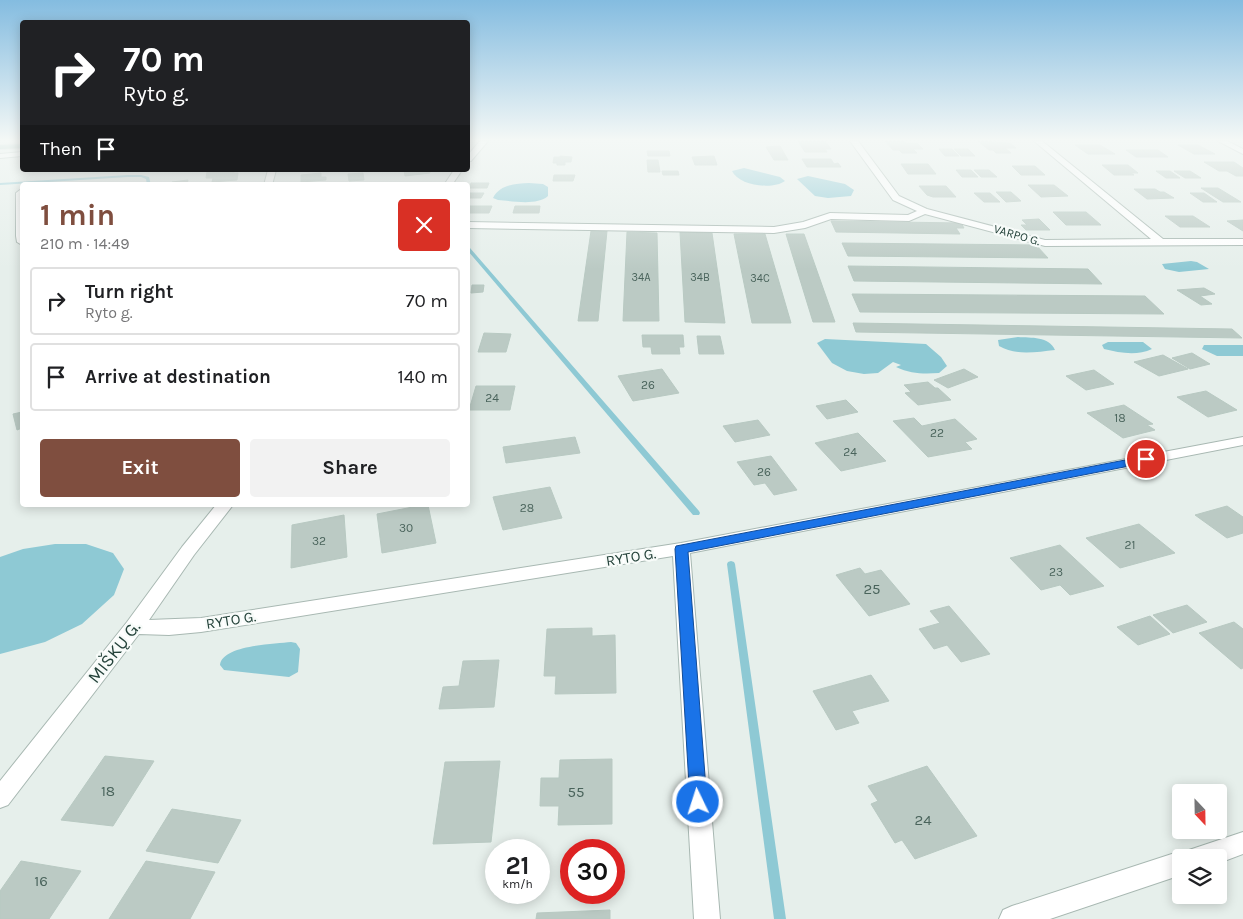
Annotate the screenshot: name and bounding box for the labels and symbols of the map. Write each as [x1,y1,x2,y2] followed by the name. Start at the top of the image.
[992,222,1042,248] street label: VARPO G.
[632,271,651,284] house number: 34A
[690,271,710,284] house number: 34B
[750,272,770,285] house number: 34C
[641,378,655,392] house number: 26
[485,391,499,405] house number: 24
[1114,411,1126,425] house number: 18
[930,426,944,440] house number: 22
[1125,438,1167,480] pin
[843,445,857,459] house number: 24
[757,465,771,479] house number: 26
[520,501,534,515] house number: 28
[399,521,413,535] house number: 30
[312,534,326,548] house number: 32
[1125,538,1135,552] house number: 21
[605,544,658,570] street label: RYTO G.
[1049,565,1063,579] house number: 23
[863,580,881,598] house number: 25
[205,607,258,633] street label: RYTO G.
[83,616,145,688] street label: MIŠKŲ G.
[671,775,723,827] position arrow
[101,782,115,800] house number: 18
[568,783,584,801] house number: 55
[1172,784,1228,839] north arrow
[914,811,932,829] house number: 24
[560,839,625,904] speed limit sign: 30
[34,872,48,890] house number: 16

